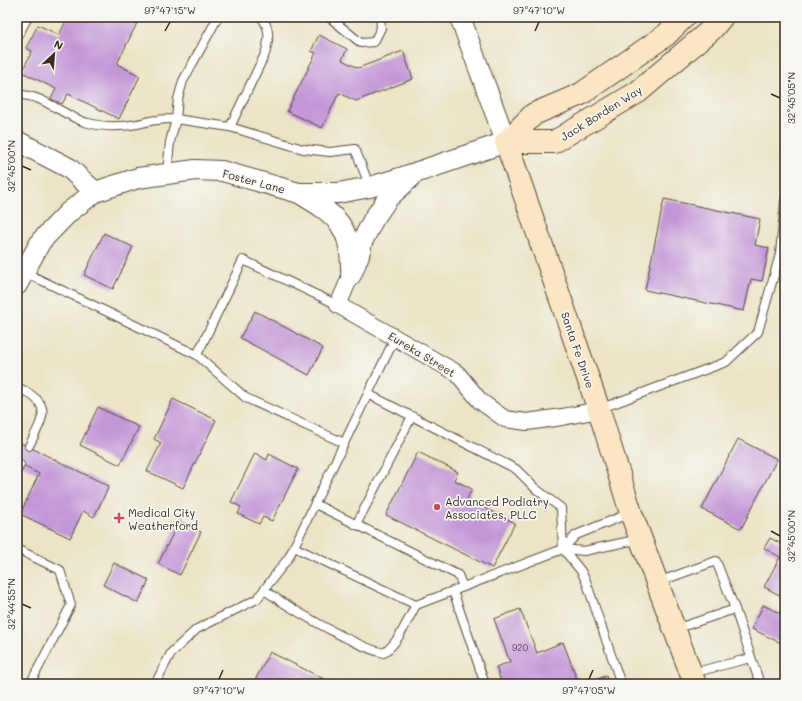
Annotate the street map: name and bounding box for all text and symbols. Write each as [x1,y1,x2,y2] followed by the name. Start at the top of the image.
[144,3,196,17] text: 97°47'15"W
[513,3,565,17] text: 97°47'10"W
[34,34,74,74] north arrow
[52,36,66,53] text: N
[784,72,798,124] text: 32°45'05"N
[557,82,645,144] street label: Jack Borden Way
[4,140,18,192] text: 32°45'00"N
[221,165,287,197] street label: Foster Lane
[558,310,598,390] street label: Santa Fe Drive
[386,328,459,380] street label: Eureka Street
[445,494,549,522] place label: Advanced Podiatry Associates, PLLC
[432,502,442,512] marker: Advanced Podiatry Associates, PLLC
[128,505,198,533] place label: Medical City Weatherford
[784,510,798,562] text: 32°45'00"N
[113,512,125,524] marker: Medical City Weatherford
[4,578,18,630] text: 32°44'55"N
[512,642,528,653] house number: 920
[193,683,245,697] text: 97°47'10"W
[562,683,616,697] text: 97°47'05"W

